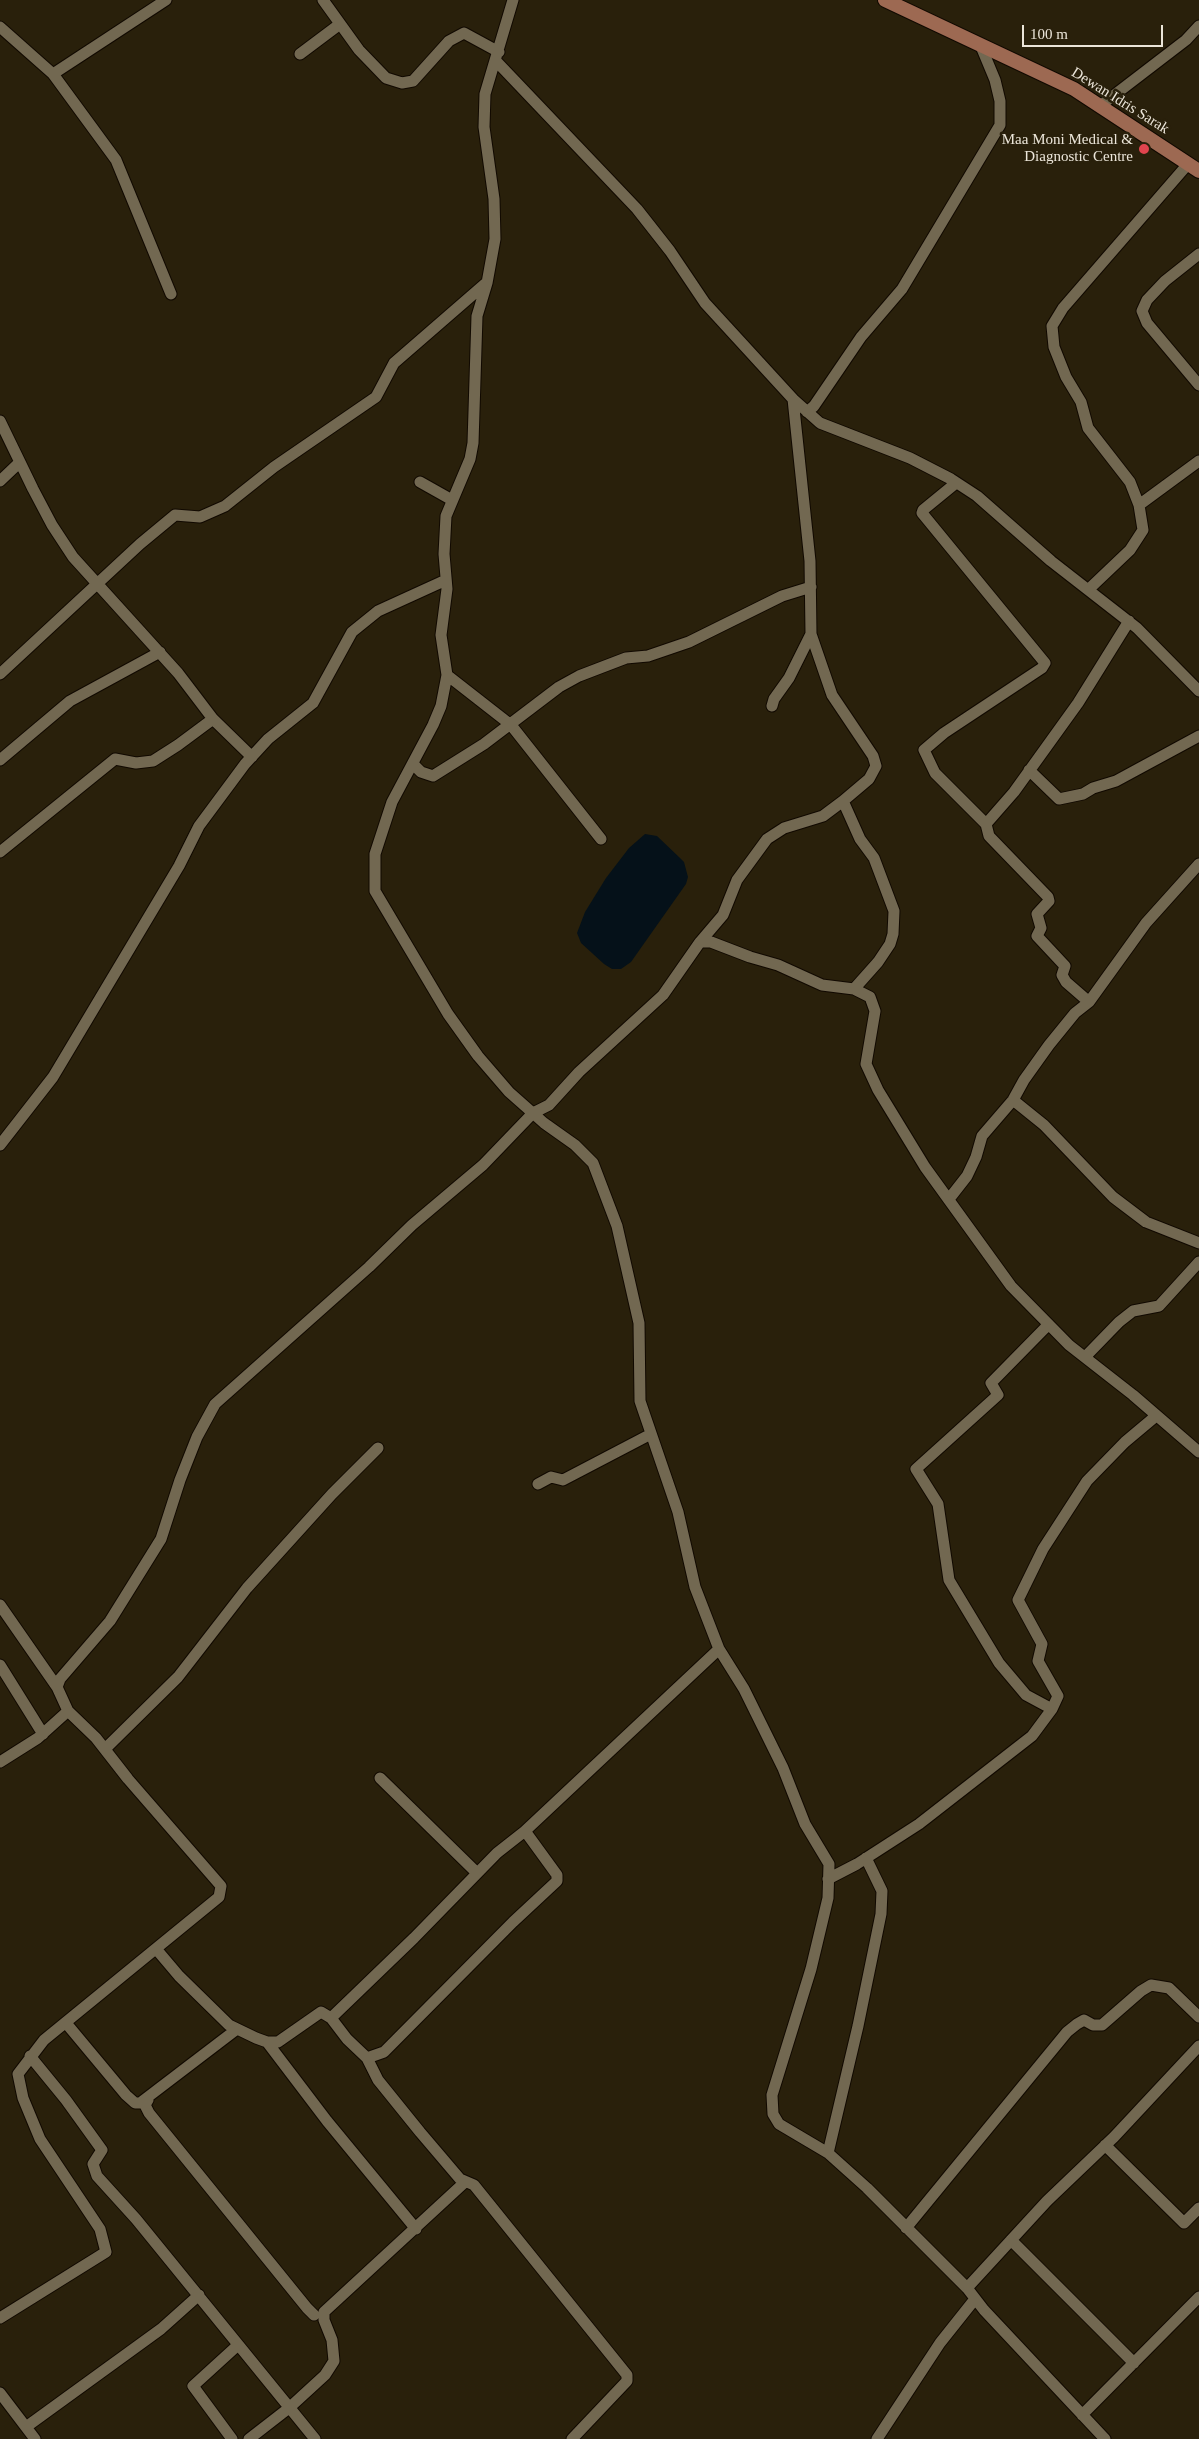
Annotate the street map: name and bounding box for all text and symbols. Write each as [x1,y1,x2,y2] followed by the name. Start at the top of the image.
[1024,15,1165,47] scale bar
[1030,26,1068,42] text: 100 m
[1068,64,1172,138] street label: Dewan Idris Sarak
[1002,131,1133,166] place label: Maa Moni Medical & Diagnostic Centre
[1137,142,1151,156] marker: Maa Moni Medical & Diagnostic Centre

